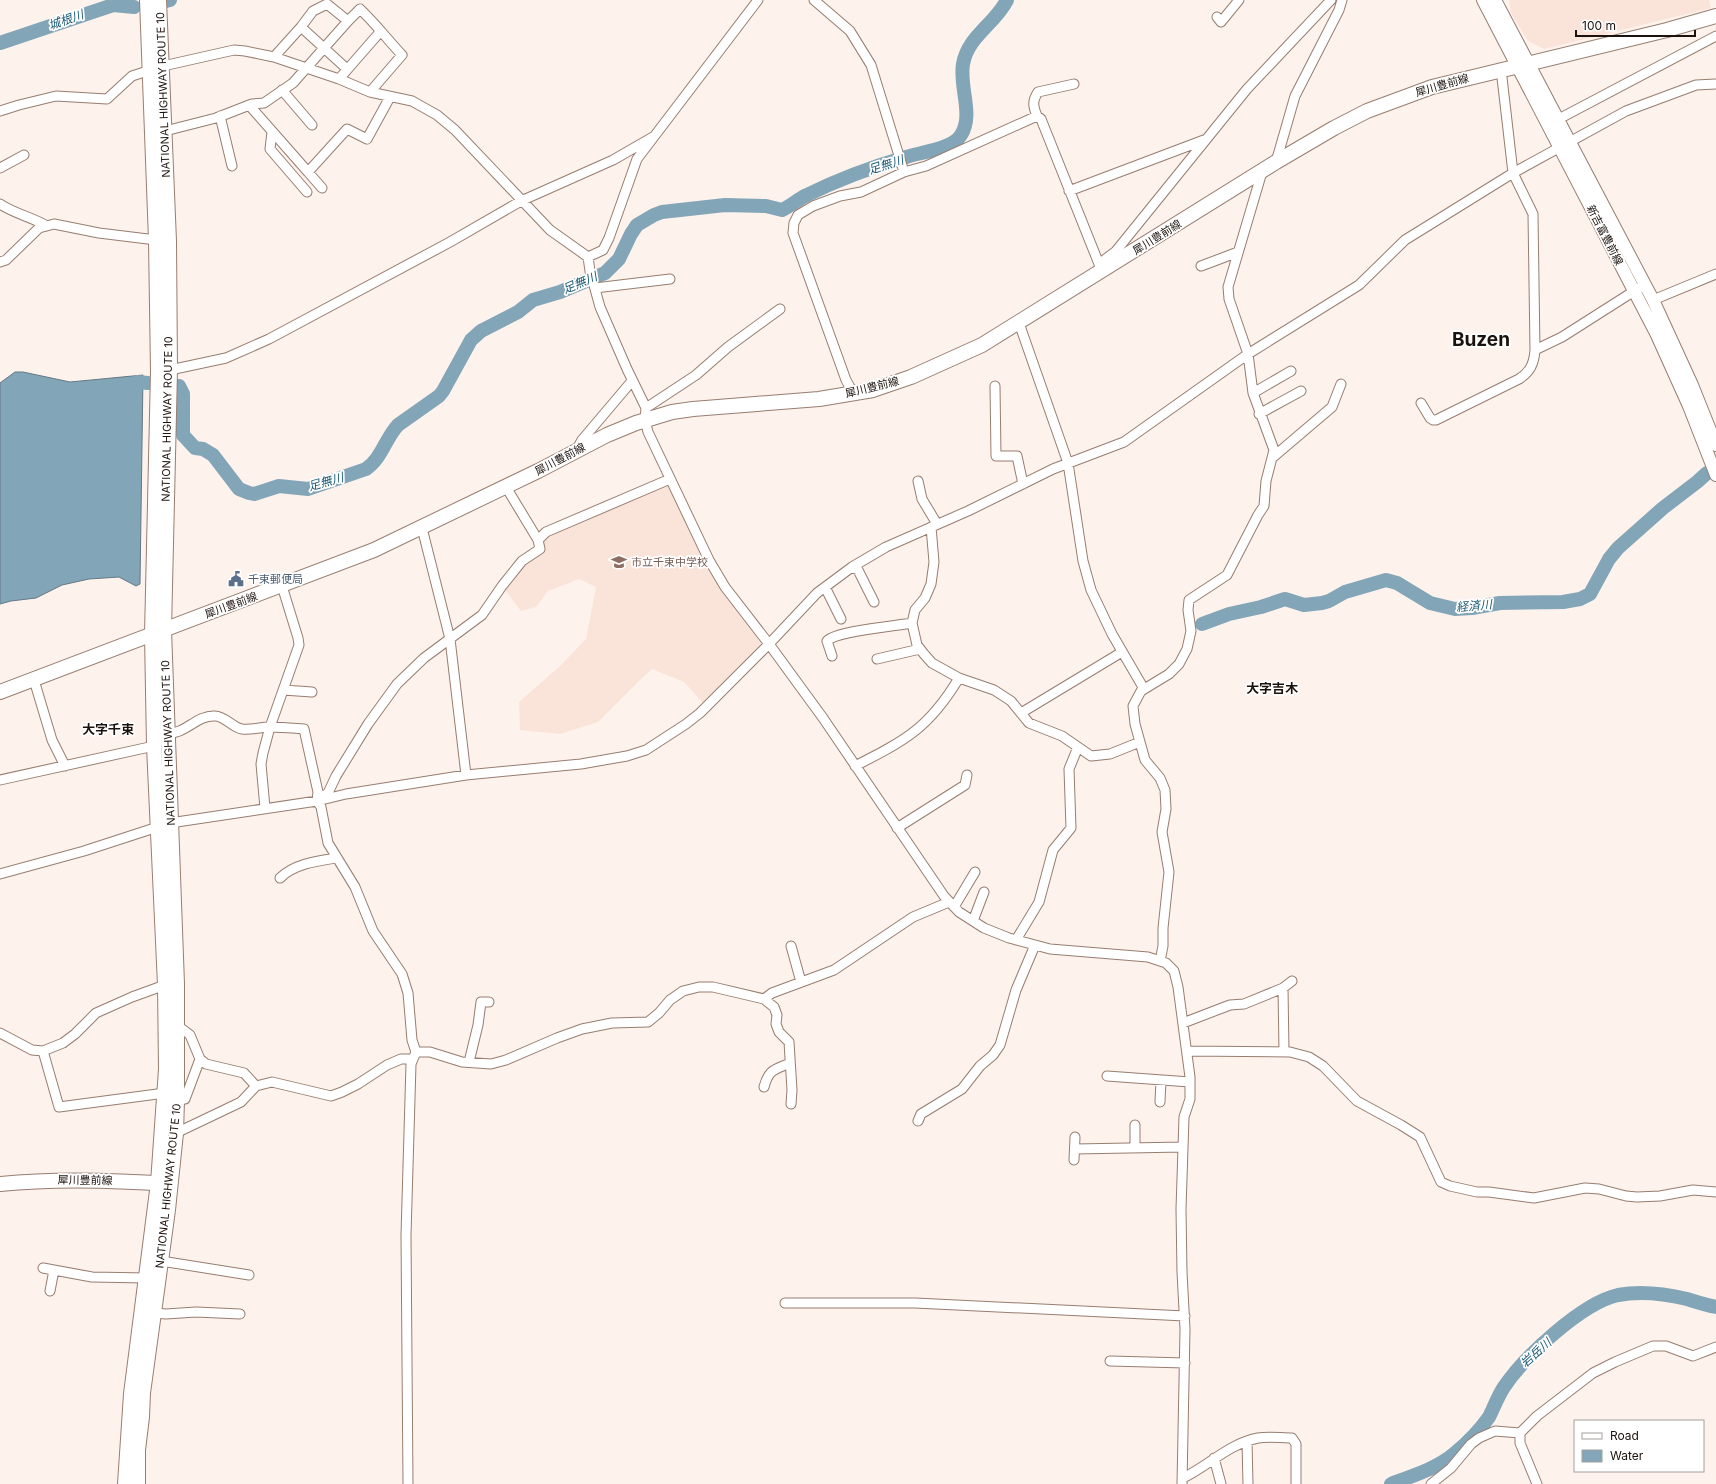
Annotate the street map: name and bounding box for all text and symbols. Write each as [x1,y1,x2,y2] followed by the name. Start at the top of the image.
[46,6,87,32] water label: 城根川
[153,12,173,178] street label: NATIONAL HIGHWAY ROUTE 10
[1576,12,1695,38] scale bar
[1582,18,1616,33] text: 100 m
[1414,71,1470,99] street label: 犀川豊前線
[866,151,907,177] water label: 足無川
[1584,202,1626,268] street label: 新吉富豊前線
[1130,216,1184,258] street label: 犀川豊前線
[560,268,601,296] water label: 足無川
[1452,328,1510,351] district label: Buzen
[159,336,175,502] street label: NATIONAL HIGHWAY ROUTE 10
[844,374,900,400] street label: 犀川豊前線
[532,440,588,478] street label: 犀川豊前線
[306,469,347,494] water label: 足無川
[610,553,628,571] school or university icon: 市立千束中学校
[631,555,708,569] place label: 市立千束中学校
[227,570,245,588] public building icon: 千束郵便局
[248,572,303,586] place label: 千束郵便局
[203,589,259,621] street label: 犀川豊前線
[1455,596,1495,615] water label: 経済川
[158,660,178,826] street label: NATIONAL HIGHWAY ROUTE 10
[1246,680,1299,696] district label: 大字吉木
[82,721,134,737] district label: 大字千束
[152,1103,184,1269] street label: NATIONAL HIGHWAY ROUTE 10
[57,1173,113,1187] street label: 犀川豊前線
[1517,1334,1556,1370] water label: 岩岳川
[1574,1420,1704,1472] legend
[1610,1428,1639,1443] text: Road
[1610,1448,1644,1463] text: Water

